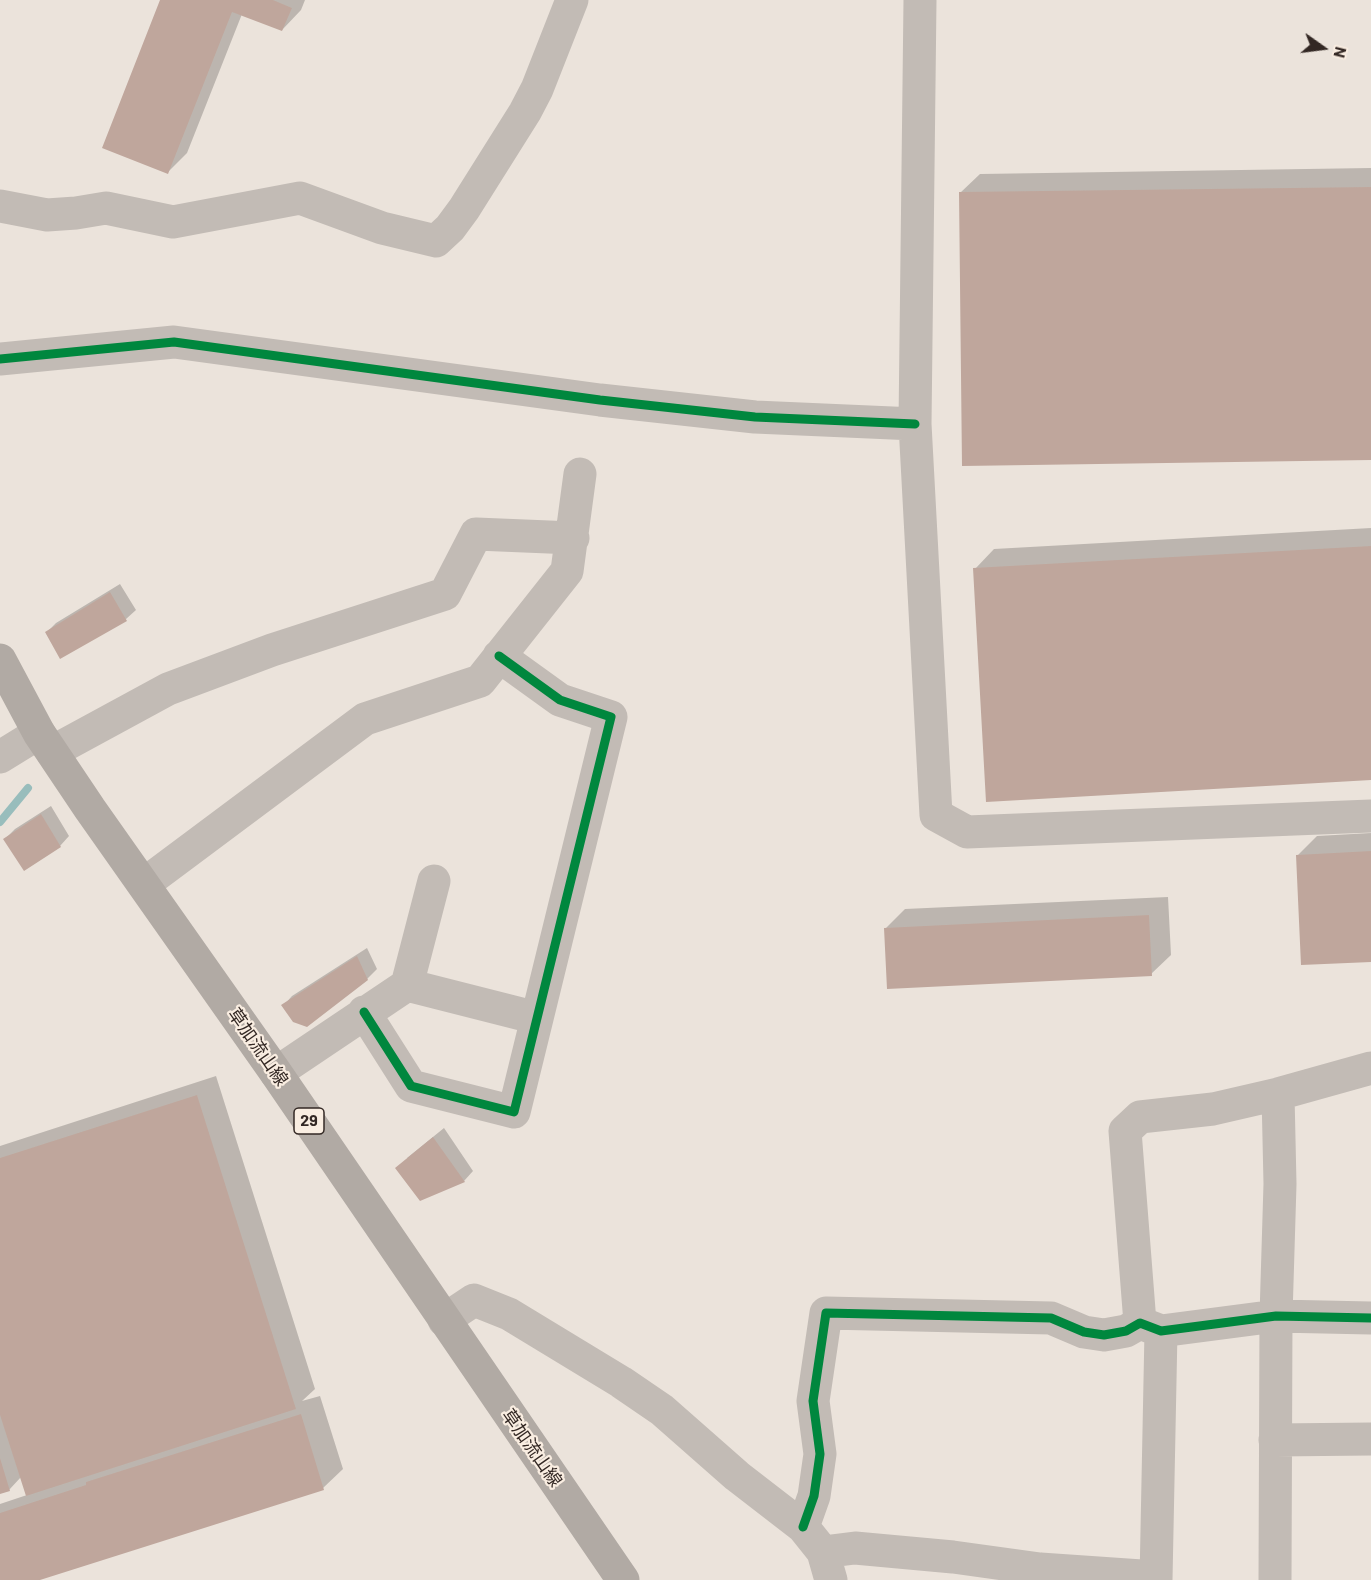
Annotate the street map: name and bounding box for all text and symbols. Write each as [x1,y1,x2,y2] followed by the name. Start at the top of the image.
[1293,18,1353,78] north arrow
[1330,45,1351,60] text: N
[223,1004,293,1090] street label: 草加流山線
[294,1108,324,1134] road number: 29
[497,1405,567,1491] street label: 草加流山線

